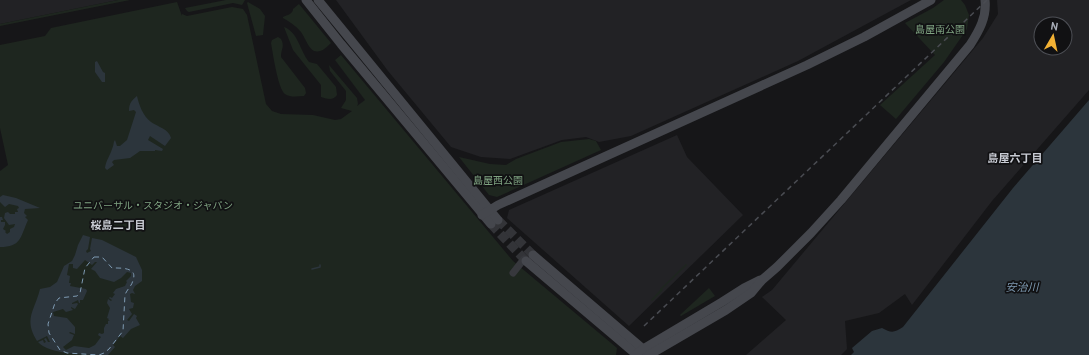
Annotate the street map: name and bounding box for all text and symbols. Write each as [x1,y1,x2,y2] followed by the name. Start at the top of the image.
[1033,16,1073,56] north arrow
[1050,19,1059,34] text: N
[915,23,965,36] park label: 島屋南公園
[988,151,1043,165] district label: 島屋六丁目
[473,174,523,187] park label: 島屋西公園
[73,199,233,212] park label: ユニバーサル・スタジオ・ジャパン
[91,218,146,232] district label: 桜島二丁目
[1006,280,1039,294] water label: 安治川

